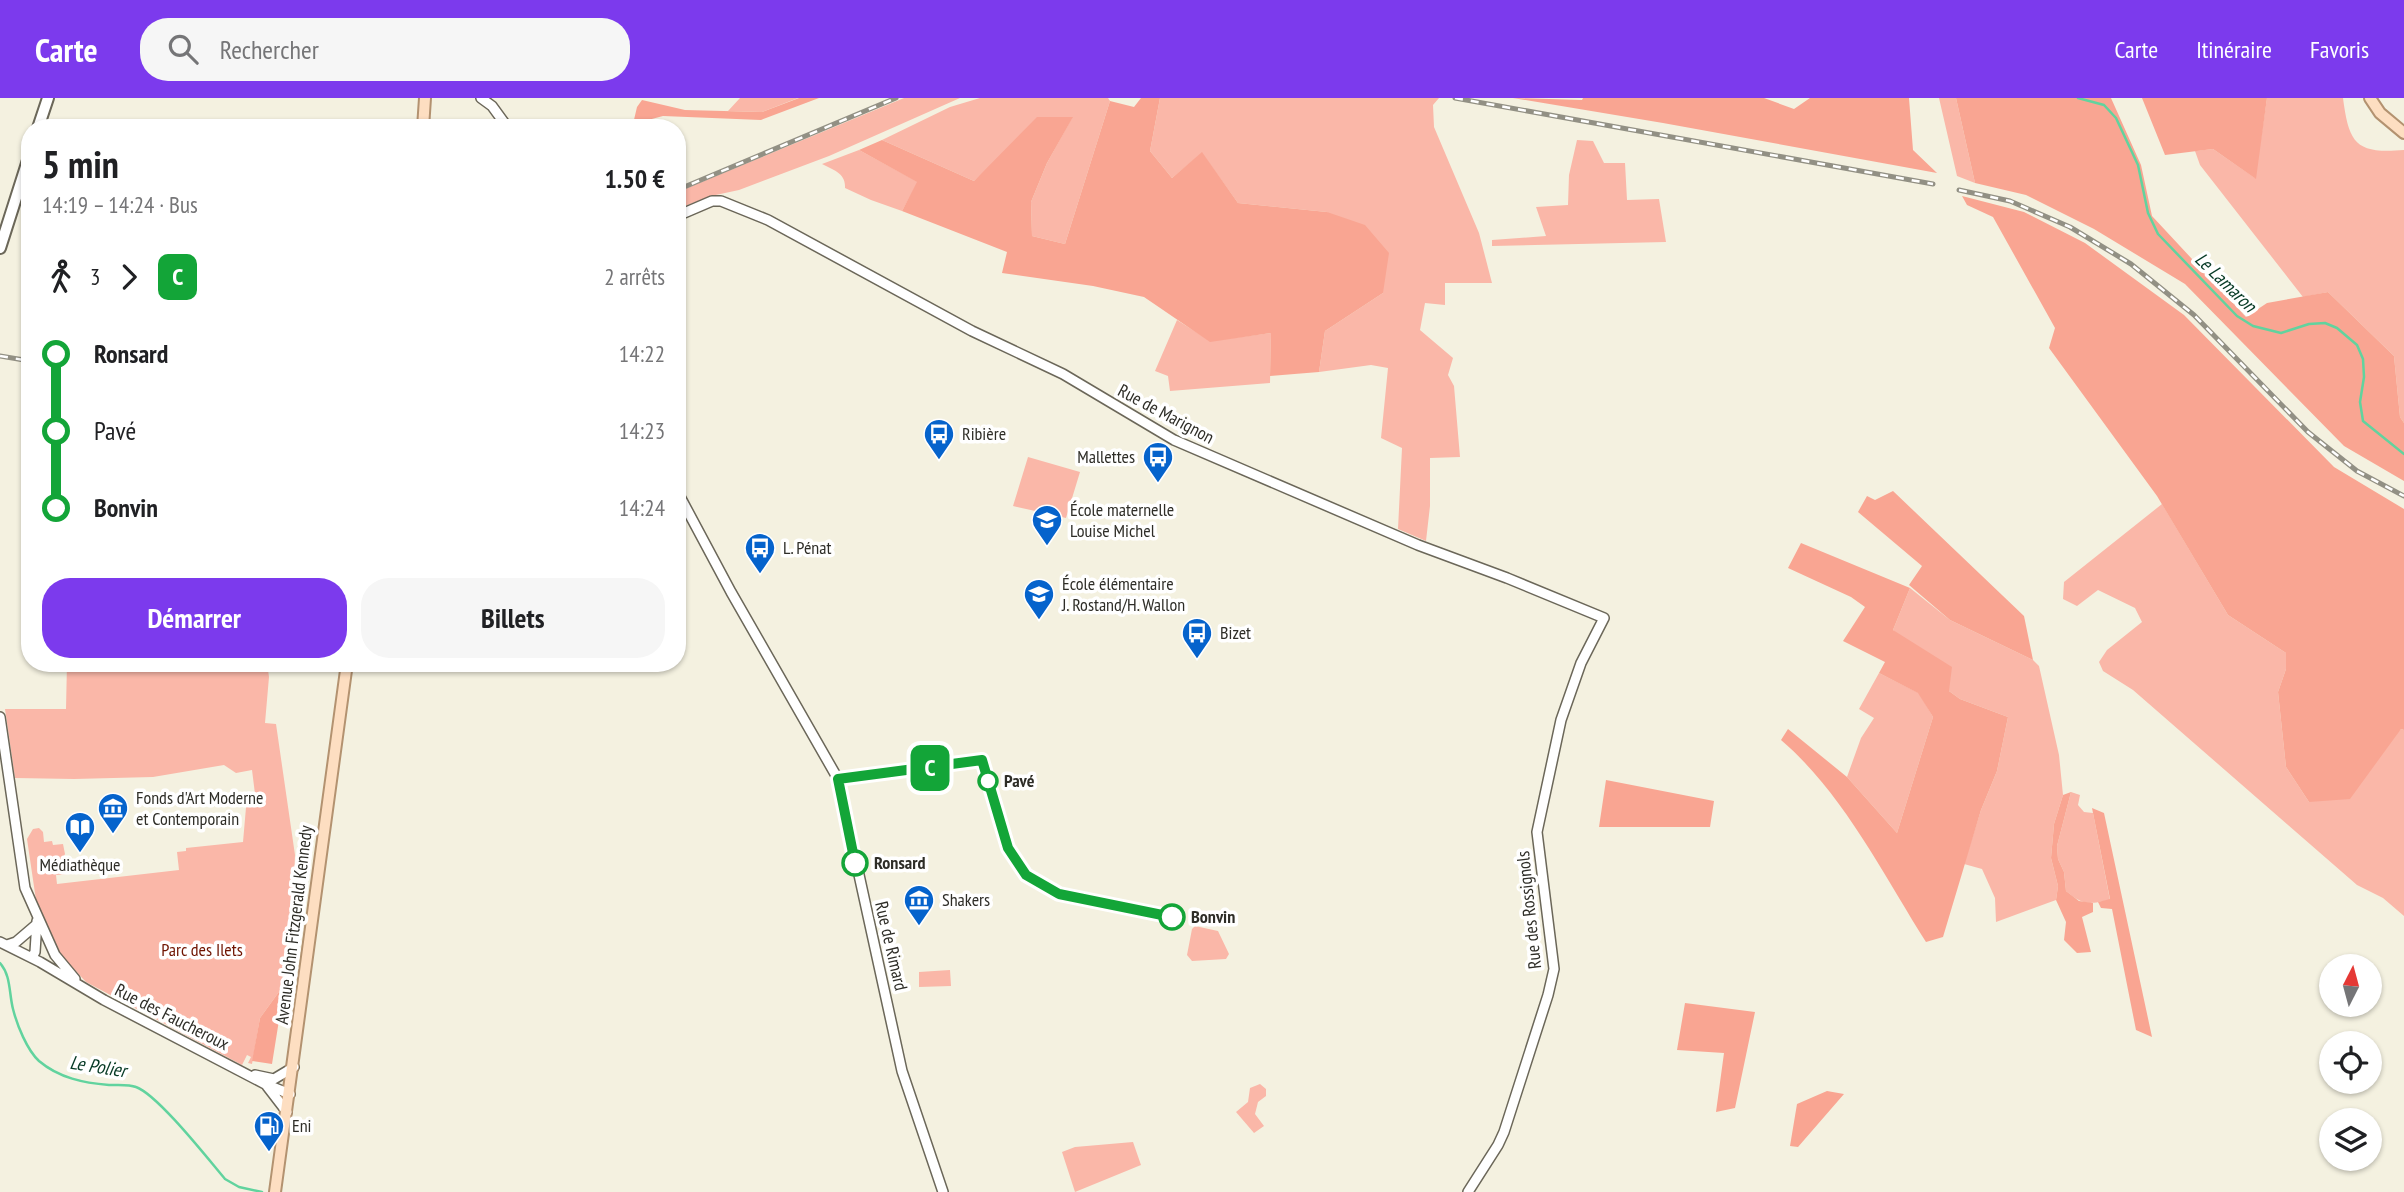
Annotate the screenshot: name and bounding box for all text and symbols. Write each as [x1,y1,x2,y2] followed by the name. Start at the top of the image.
[140,18,630,81] search box
[35,28,98,71] text: Carte
[164,30,202,68] icon: search
[220,33,319,66] text: Rechercher
[2114,34,2158,65] text: Carte
[2196,34,2272,65] text: Itinéraire
[2310,34,2369,65] text: Favoris
[42,139,119,188] text: 5 min
[604,162,665,195] text: 1.50 €
[42,190,198,219] text: 14:19 – 14:24 · Bus
[2190,247,2263,318] water label: Le Lamaron
[42,258,80,296] icon: walk
[110,258,148,296] icon: forward
[172,261,183,292] text: C
[90,262,100,291] text: 3
[604,262,665,291] text: 2 arrêts
[94,337,168,370] text: Ronsard
[619,339,665,368] text: 14:22
[1114,379,1218,449] street label: Rue de Marignon
[94,414,136,447] text: Pavé
[619,416,665,445] text: 14:23
[922,417,956,461] bus stop icon: Ribière
[962,422,1006,445] place label: Ribière
[1141,440,1175,484] bus stop icon: Mallettes
[1077,445,1135,468] place label: Mallettes
[94,491,158,524] text: Bonvin
[619,493,665,522] text: 14:24
[1070,498,1174,542] place label: École maternelle Louise Michel
[1030,503,1064,547] school or university icon: École maternelle Louise Michel
[743,531,777,575] bus stop icon: L. Pénat
[783,536,831,559] place label: L. Pénat
[1061,572,1185,616] place label: École élémentaire J. Rostand/H. Wallon
[1022,577,1056,621] school or university icon: École élémentaire J. Rostand/H. Wallon
[42,578,347,658] button: Démarrer
[361,578,665,658] button: Billets
[1180,616,1214,660] bus stop icon: Bizet
[1220,621,1251,644] place label: Bizet
[907,745,953,791] line badge: C
[925,752,935,783] text: C
[1004,769,1035,792] place label: Pavé
[978,771,998,791] marker: Pavé
[136,786,263,830] place label: Fonds d'Art Moderne et Contemporain
[96,791,130,835] museum icon: Fonds d'Art Moderne et Contemporain
[63,810,97,854] library icon: Médiathèque
[270,824,317,1026] street label: Avenue John Fitzgerald Kennedy
[842,850,868,876] marker: Ronsard
[1511,850,1546,970] street label: Rue des Rossignols
[874,851,925,874] place label: Ronsard
[40,853,120,876] place label: Médiathèque
[902,883,936,927] museum icon: Shakers
[942,888,990,911] place label: Shakers
[870,899,913,993] street label: Rue de Rimard
[1159,904,1185,930] marker: Bonvin
[1191,905,1235,928] place label: Bonvin
[161,938,243,961] park label: Parc des Ilets
[2319,954,2382,1017] north arrow
[2319,954,2382,1171] map controls
[111,978,234,1055] street label: Rue des Faucheroux
[2319,1031,2382,1094] button: locate
[68,1050,131,1083] water label: Le Polier
[2319,1108,2382,1171] button: layers
[252,1109,286,1153] fuel station icon: Eni
[292,1114,312,1137] place label: Eni

